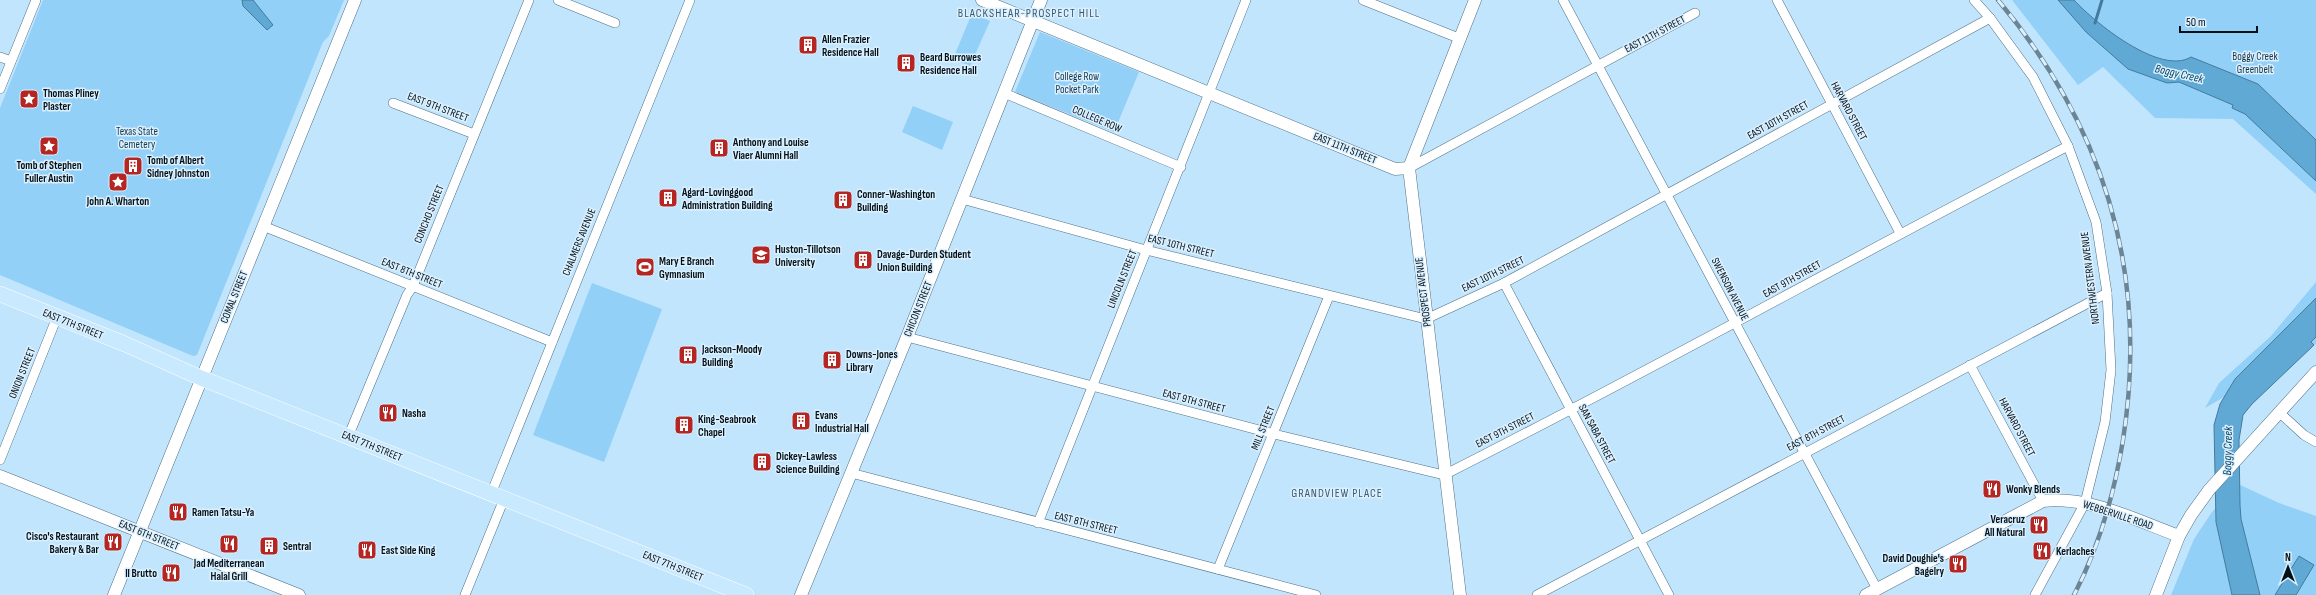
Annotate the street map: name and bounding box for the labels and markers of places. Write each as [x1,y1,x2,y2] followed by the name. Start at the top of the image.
[821,33,879,59] place label: Allen Frazier Residence Hall
[797,34,819,56] building icon: Allen Frazier Residence Hall
[920,51,981,77] place label: Beard Burrowes Residence Hall
[895,52,917,74] building icon: Beard Burrowes Residence Hall
[43,87,99,113] place label: Thomas Pliney Plaster
[18,88,40,110] place icon: Thomas Pliney Plaster
[38,135,60,157] place icon: Tomb of Stephen Fuller Austin
[732,136,809,162] place label: Anthony and Louise Viaer Alumni Hall
[708,137,730,159] building icon: Anthony and Louise Viaer Alumni Hall
[147,154,209,180] place label: Tomb of Albert Sidney Johnston
[122,155,144,177] building icon: Tomb of Albert Sidney Johnston
[16,159,82,185] place label: Tomb of Stephen Fuller Austin
[107,171,129,193] place icon: John A. Wharton
[681,186,773,212] place label: Agard-Lovinggood Administration Building
[657,187,679,209] building icon: Agard-Lovinggood Administration Building
[857,188,935,214] place label: Conner-Washington Building
[832,189,854,211] building icon: Conner-Washington Building
[86,195,149,208] place label: John A. Wharton
[775,243,841,269] place label: Huston-Tillotson University
[750,244,772,266] school or university icon: Huston-Tillotson University
[877,248,971,274] place label: Davage-Durden Student Union Building
[852,249,874,271] building icon: Davage-Durden Student Union Building
[659,255,714,281] place label: Mary E Branch Gymnasium
[634,256,656,278] sports icon: Mary E Branch Gymnasium
[701,343,763,369] place label: Jackson-Moody Building
[677,344,699,366] building icon: Jackson-Moody Building
[846,348,898,374] place label: Downs-Jones Library
[821,349,843,371] building icon: Downs-Jones Library
[377,402,399,424] restaurant icon: Nasha
[402,407,426,420] place label: Nasha
[815,409,869,435] place label: Evans Industrial Hall
[790,410,812,432] building icon: Evans Industrial Hall
[698,413,756,439] place label: King-Seabrook Chapel
[673,414,695,436] building icon: King-Seabrook Chapel
[776,450,840,476] place label: Dickey-Lawless Science Building
[751,451,773,473] building icon: Dickey-Lawless Science Building
[1981,478,2003,500] restaurant icon: Wonky Blends
[2006,483,2060,496] place label: Wonky Blends
[167,501,189,523] restaurant icon: Ramen Tatsu-Ya
[192,506,255,519] place label: Ramen Tatsu-Ya
[1984,513,2026,539] place label: Veracruz All Natural
[2028,514,2050,536] restaurant icon: Veracruz All Natural
[26,530,100,556] place label: Cisco's Restaurant Bakery & Bar
[102,531,124,553] restaurant icon: Cisco's Restaurant Bakery & Bar
[218,533,240,555] restaurant icon: Jad Mediterranean Halal Grill
[258,535,280,557] building icon: Sentral
[356,539,378,561] restaurant icon: East Side King
[283,540,311,553] place label: Sentral
[2031,540,2053,562] restaurant icon: Kerlaches
[381,544,436,557] place label: East Side King
[2056,545,2095,558] place label: Kerlaches
[1883,552,1944,578] place label: David Doughie's Bagelry
[1947,553,1969,575] restaurant icon: David Doughie's Bagelry
[193,557,264,583] place label: Jad Mediterranean Halal Grill
[160,562,182,584] restaurant icon: Il Brutto
[125,567,157,580] place label: Il Brutto

